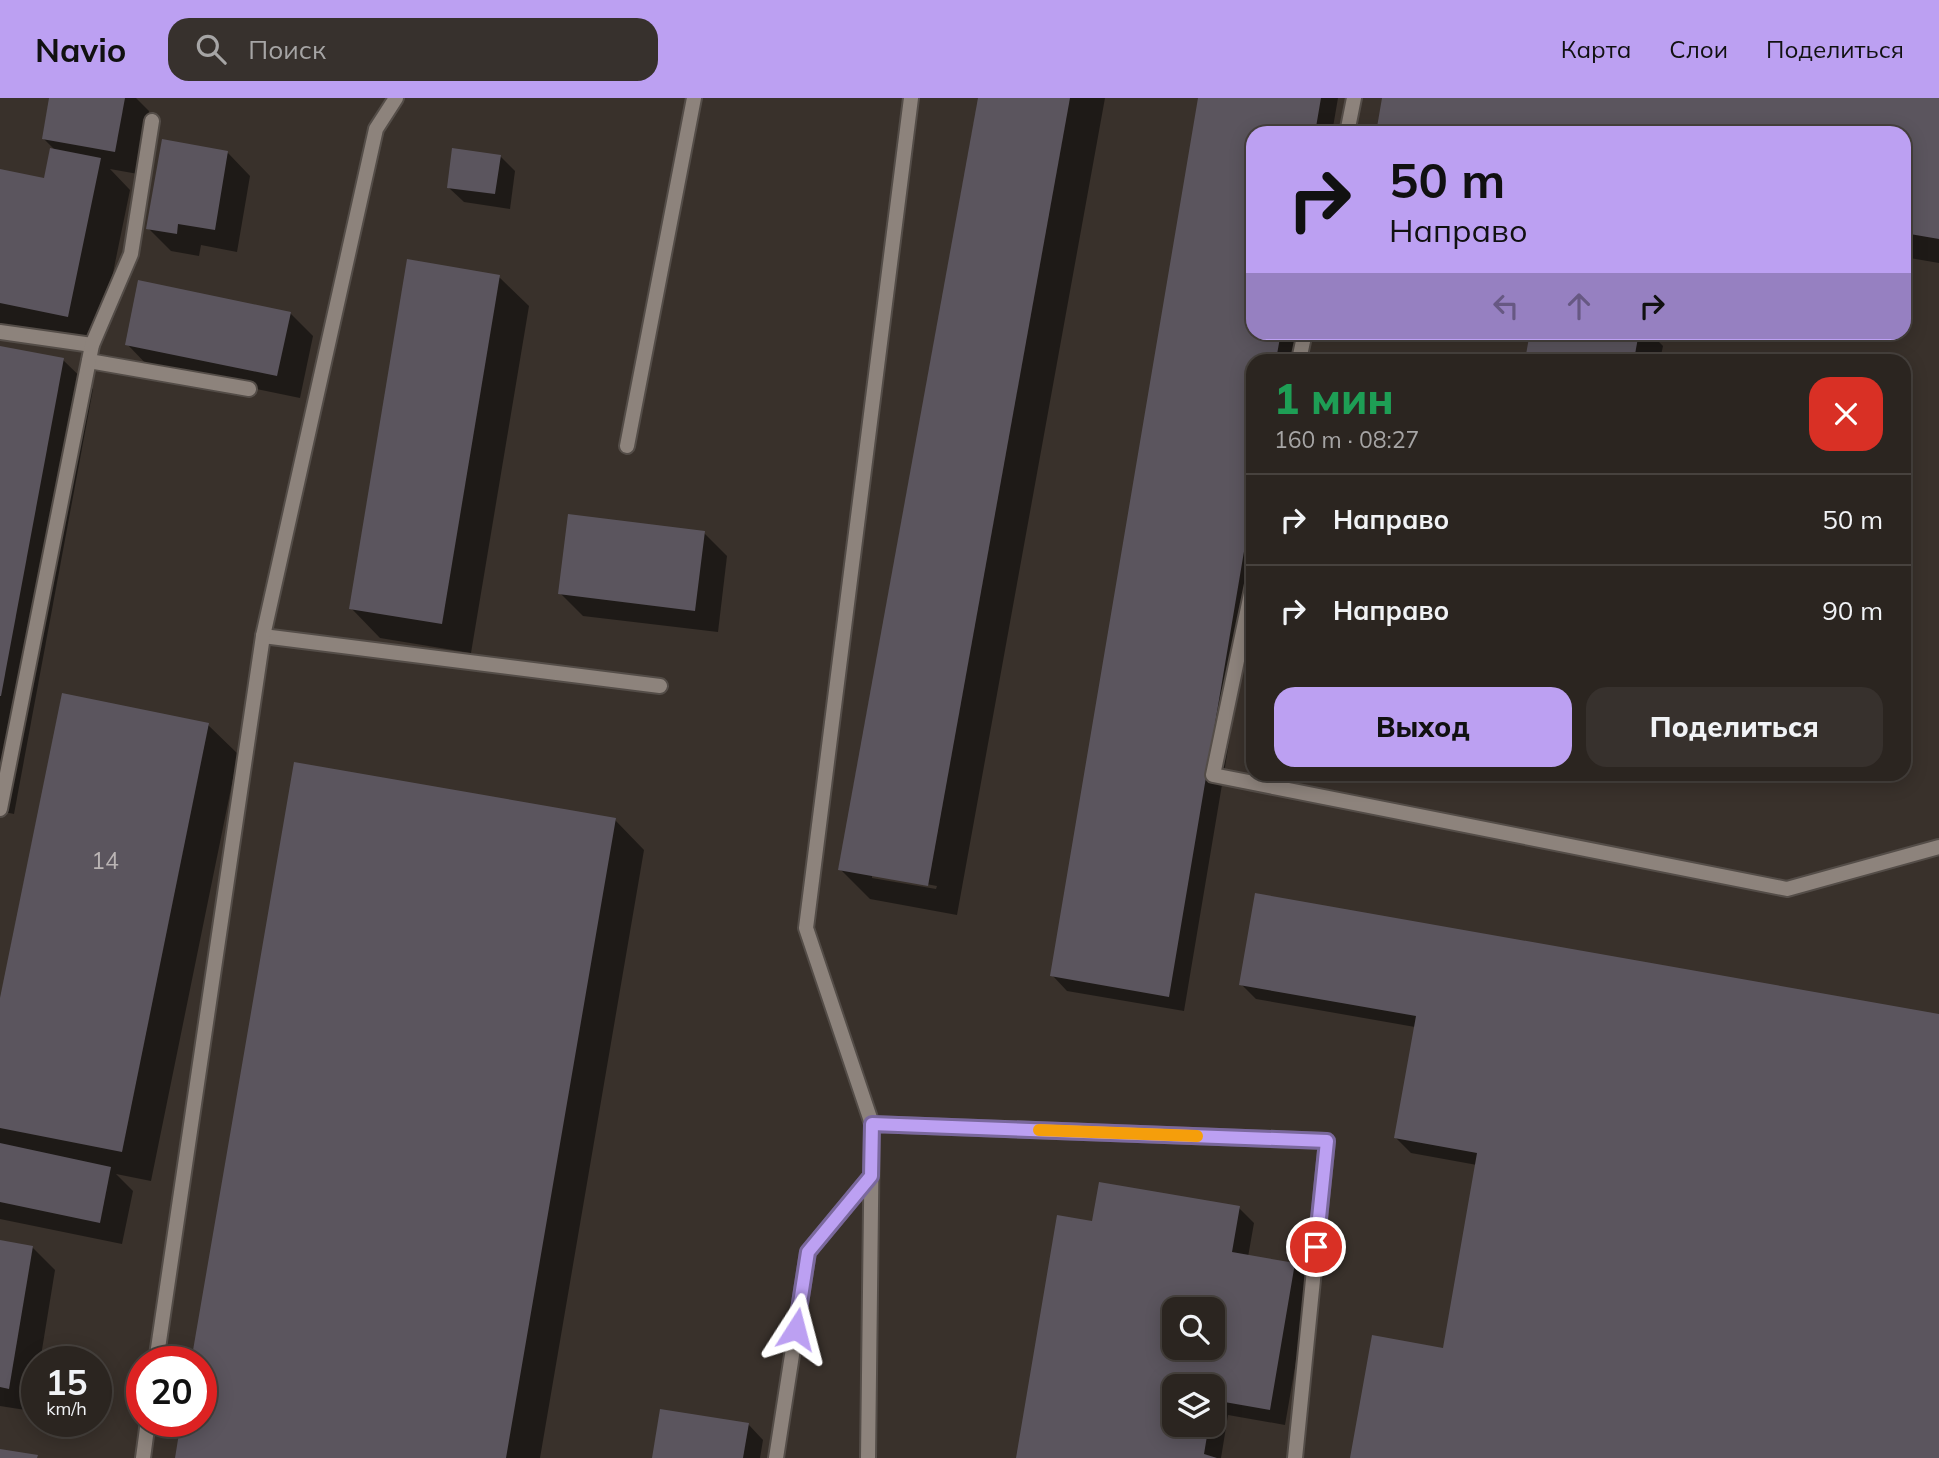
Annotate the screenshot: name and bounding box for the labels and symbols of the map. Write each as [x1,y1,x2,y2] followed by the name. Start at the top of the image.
[91,846,119,875] house number: 14
[1286,1217,1346,1277] pin
[759,1292,833,1366] position arrow
[126,1346,217,1437] speed limit sign: 20

